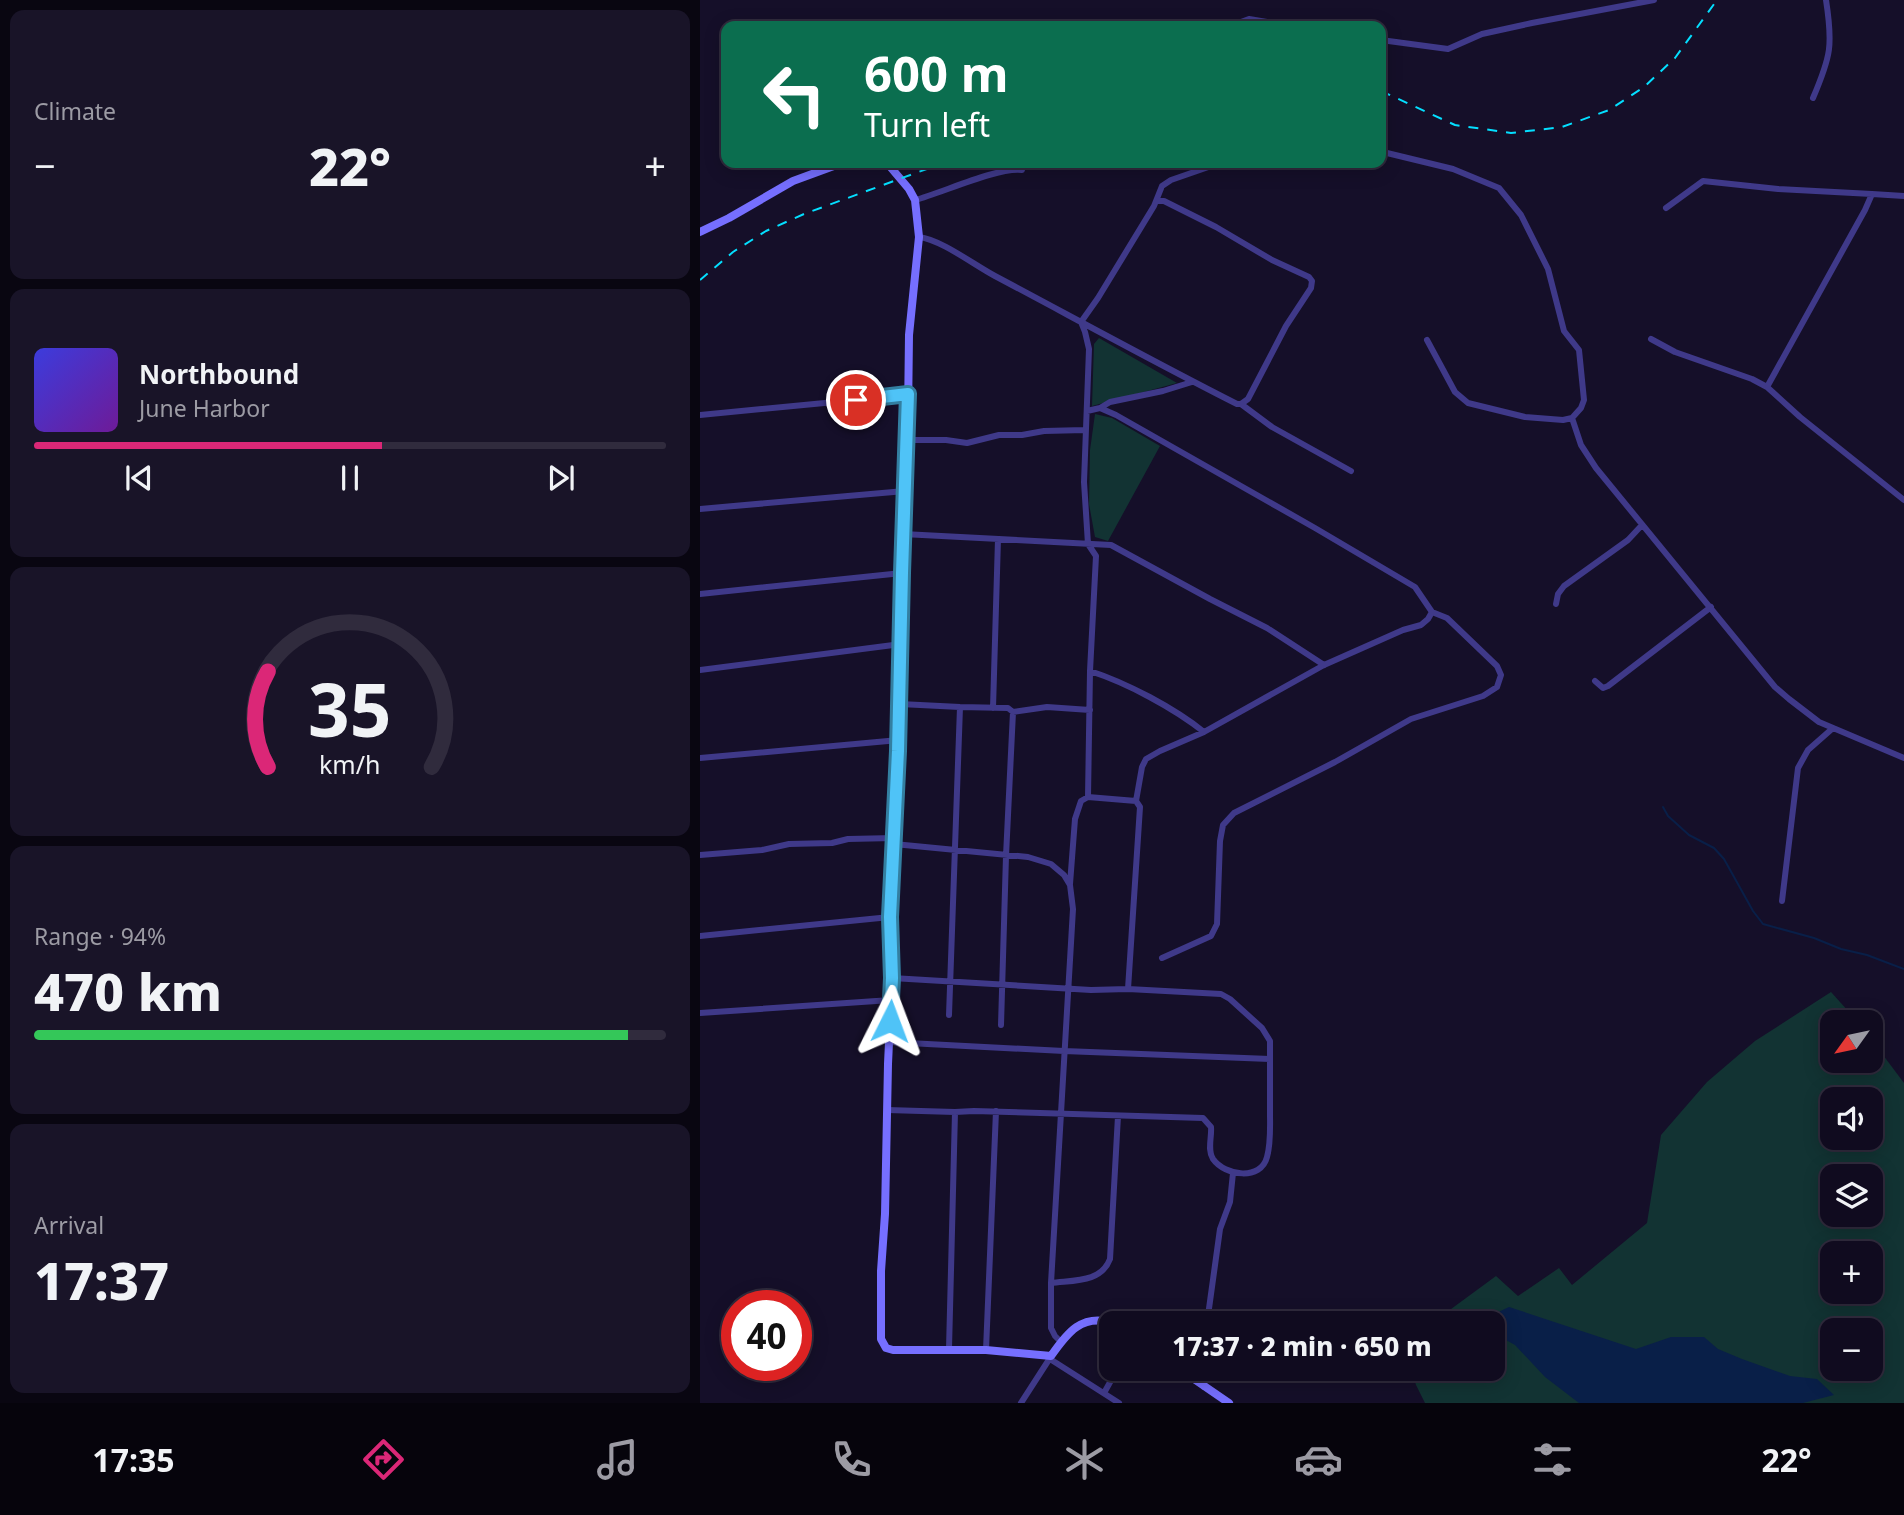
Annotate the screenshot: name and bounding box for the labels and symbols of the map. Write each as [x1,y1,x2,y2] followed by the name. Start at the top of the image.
[826,370,886,430] pin
[853,984,927,1058] position arrow
[1820,1010,1883,1073] north arrow
[721,1290,812,1381] speed limit sign: 40

